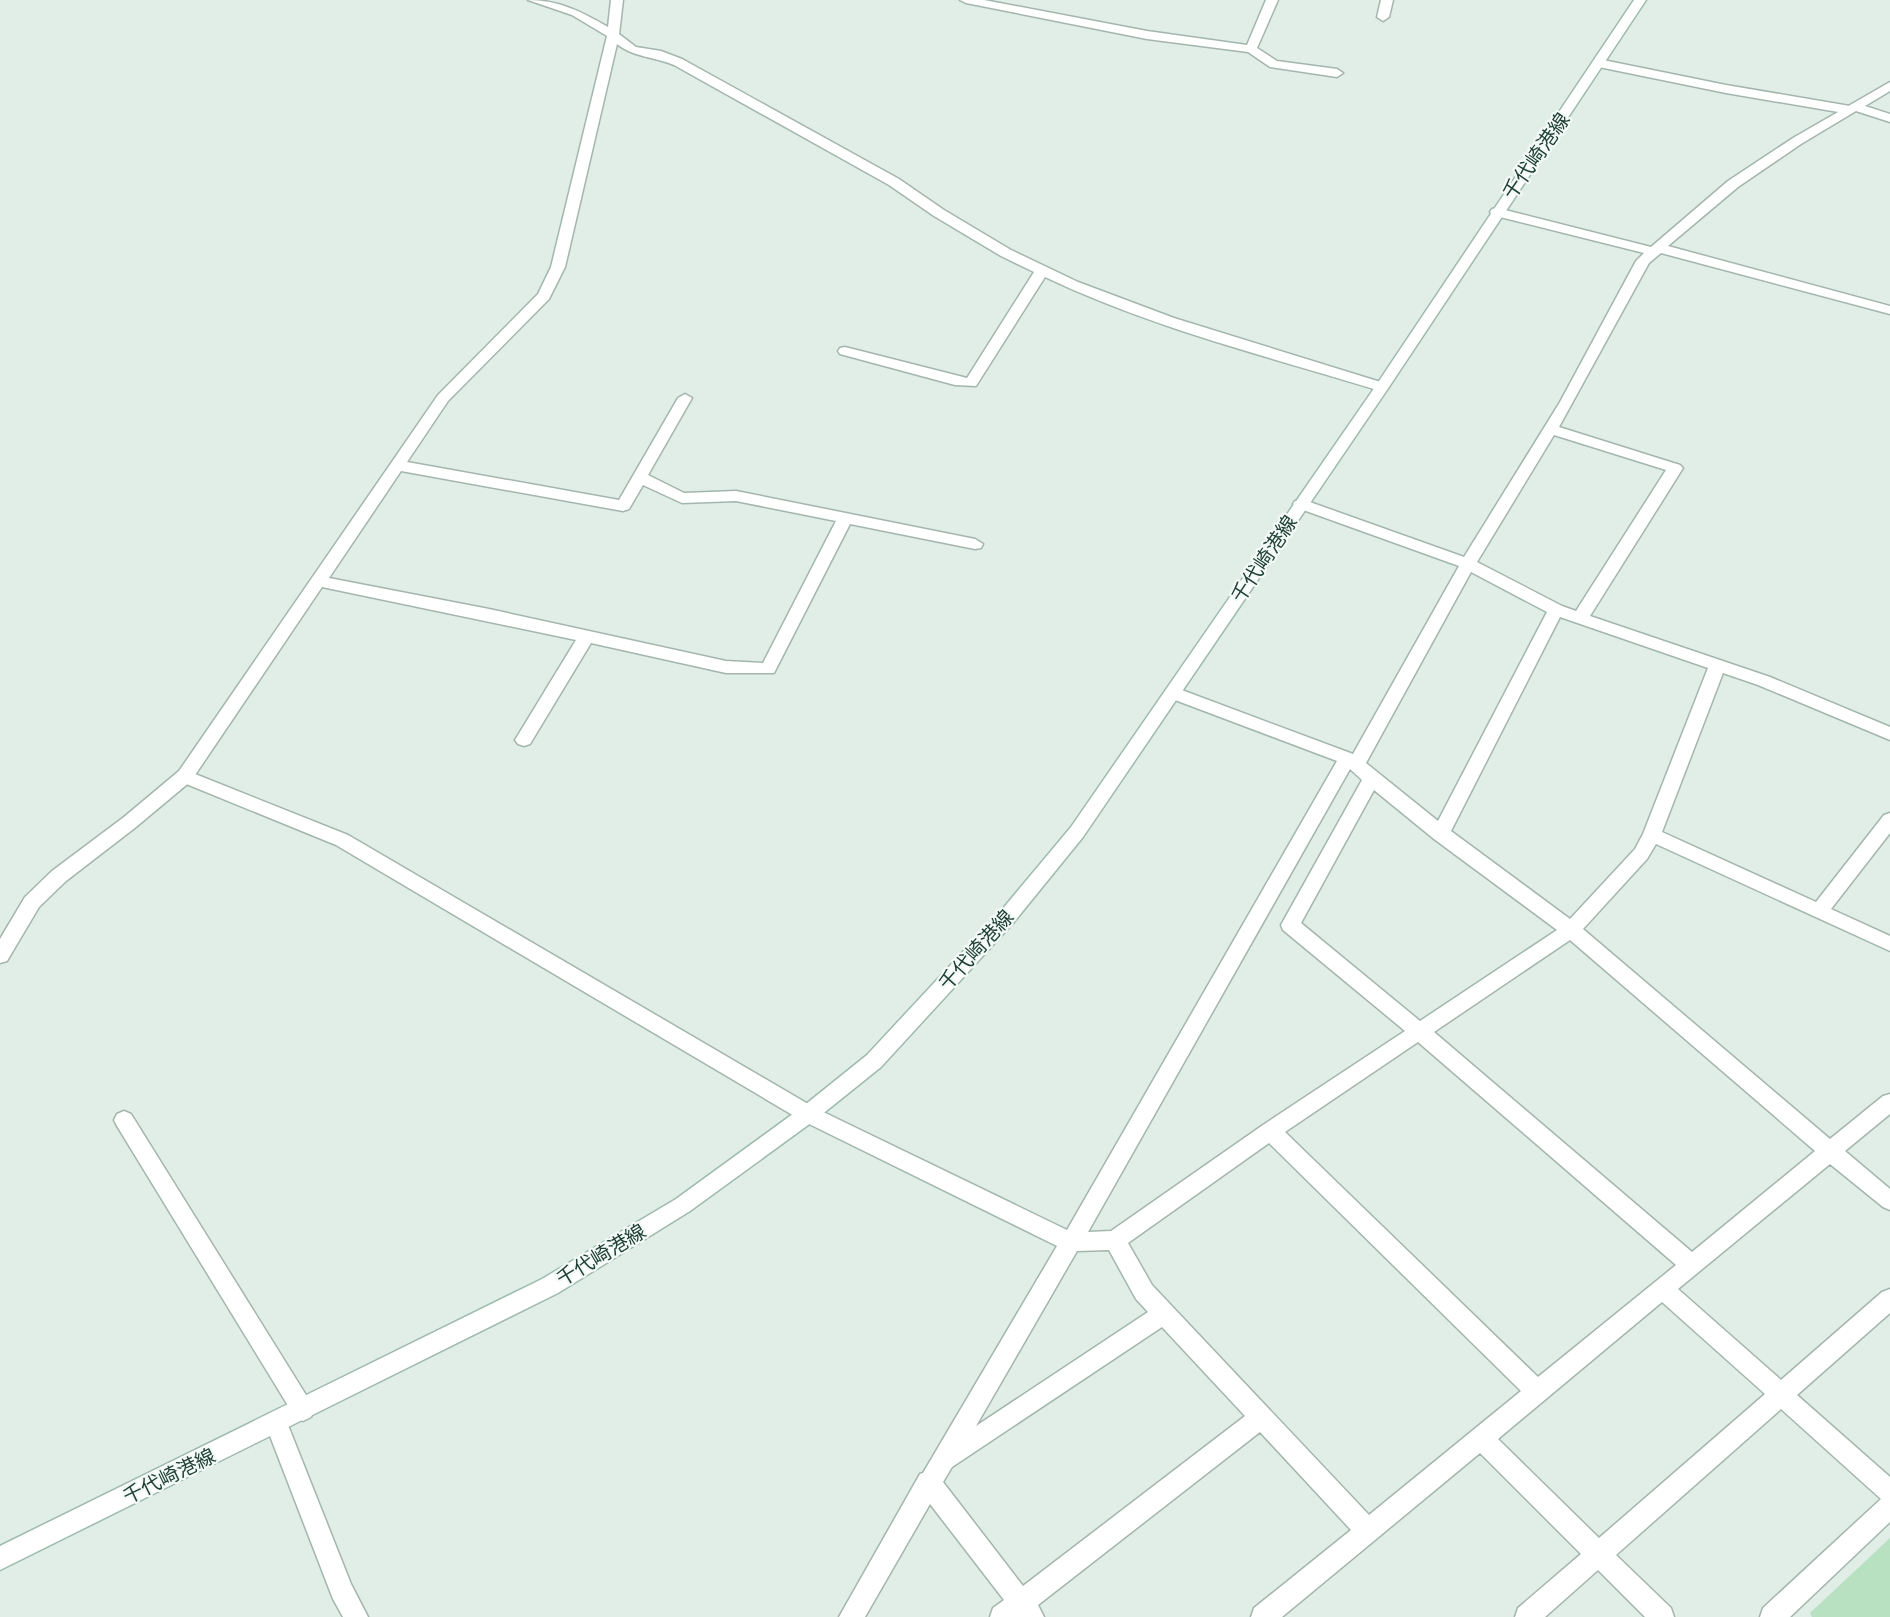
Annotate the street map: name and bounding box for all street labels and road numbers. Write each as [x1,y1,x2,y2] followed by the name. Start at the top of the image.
[1497,108,1575,204] street label: 千代崎港線
[1225,510,1303,608] street label: 千代崎港線
[933,904,1019,996] street label: 千代崎港線
[551,1218,651,1292] street label: 千代崎港線
[118,1442,220,1510] street label: 千代崎港線

